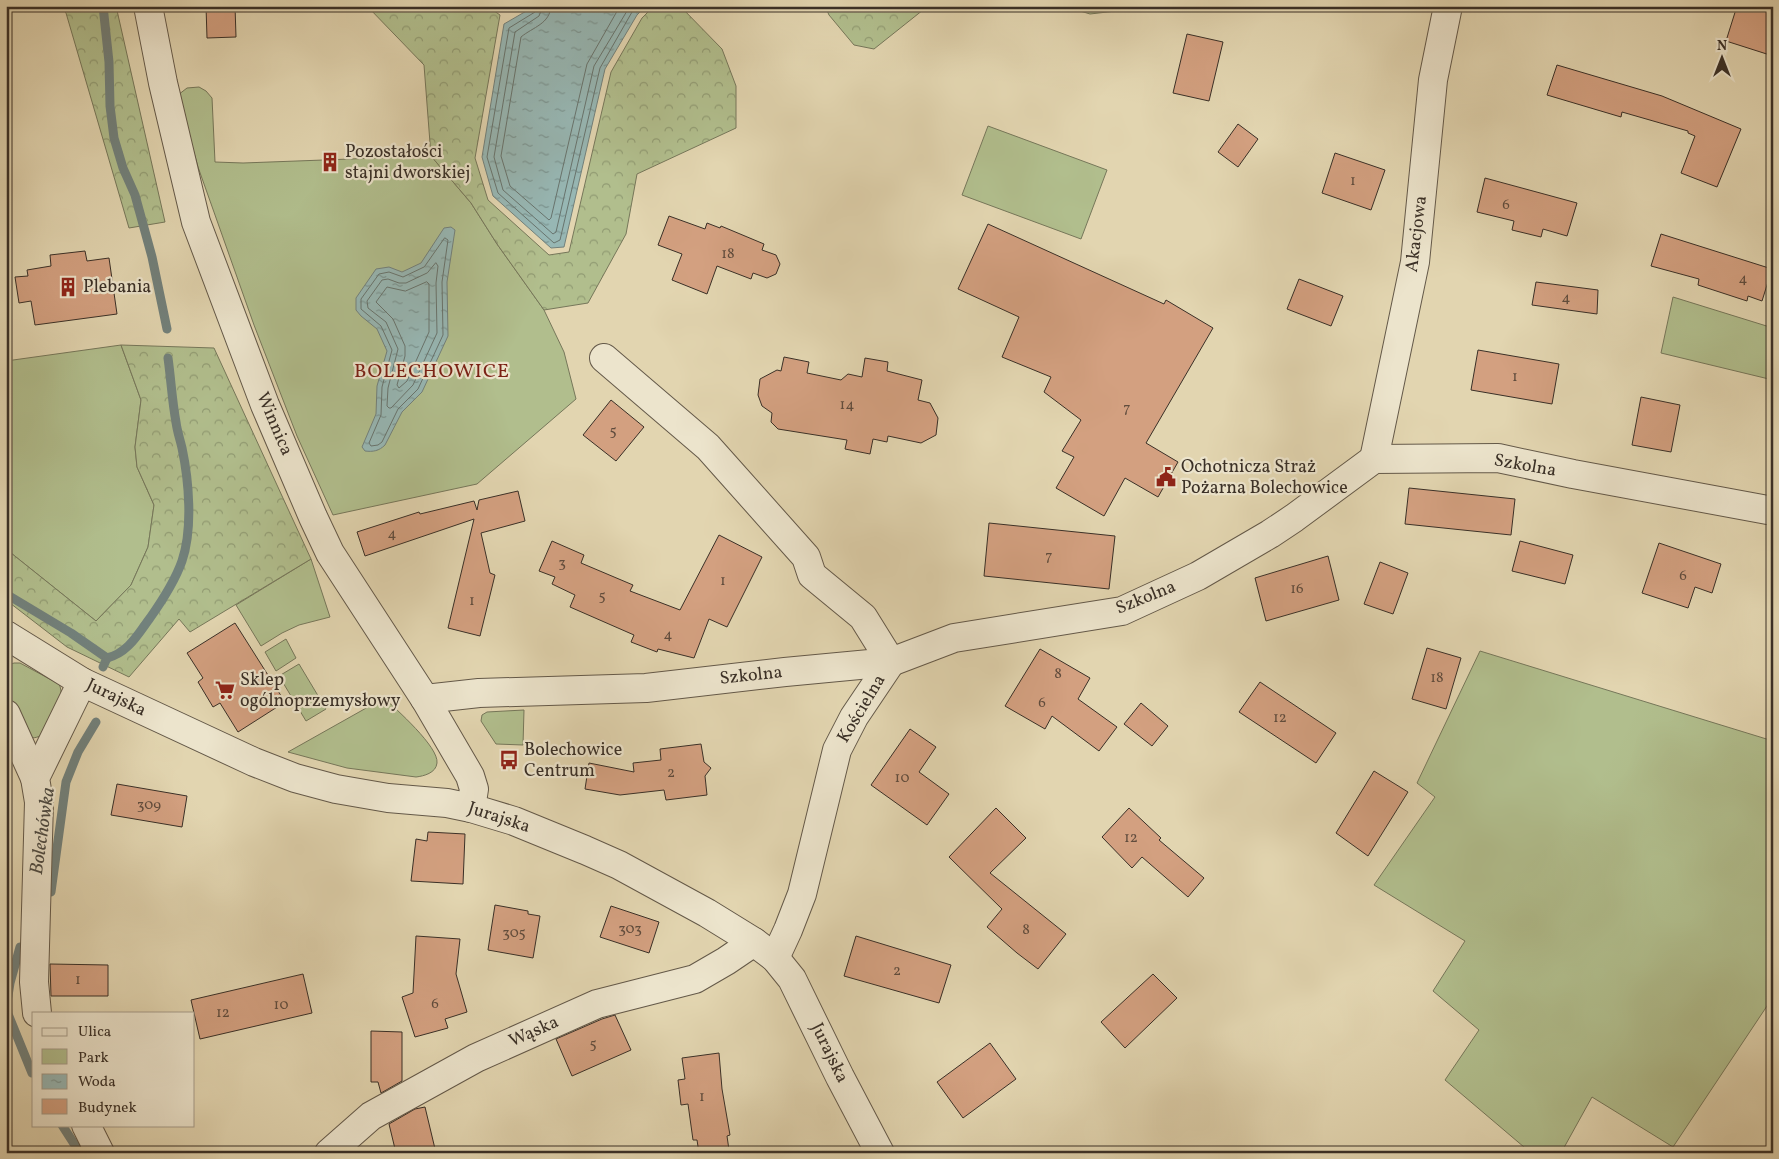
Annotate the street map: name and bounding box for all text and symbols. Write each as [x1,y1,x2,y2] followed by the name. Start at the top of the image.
[1696,32,1746,82] north arrow
[1717,37,1727,56] text: N
[345,140,470,186] place label: Pozostałości stajni dworskiej
[319,151,341,173] building icon: Pozostałości stajni dworskiej
[1350,171,1356,192] house number: 1
[1400,194,1434,274] street label: Akacjowa
[1502,195,1510,216] house number: 6
[721,244,735,265] house number: 18
[1739,269,1748,290] house number: 4
[83,275,151,300] place label: Plebania
[57,276,79,298] building icon: Plebania
[1562,288,1571,309] house number: 4
[354,358,510,386] district label: BOLECHOWICE
[1512,367,1518,388] house number: 1
[249,388,299,460] street label: Winnica
[840,395,854,416] house number: 14
[1123,398,1131,419] house number: 7
[609,421,617,442] house number: 5
[1492,448,1558,484] street label: Szkolna
[1181,455,1348,501] place label: Ochotnicza Straż Pożarna Bolechowice
[1155,466,1177,488] public building icon: Ochotnicza Straż Pożarna Bolechowice
[388,524,397,545] house number: 4
[1045,546,1053,567] house number: 7
[558,553,566,574] house number: 3
[1679,566,1687,587] house number: 6
[720,571,726,592] house number: 1
[1112,575,1180,621] street label: Szkolna
[1290,579,1304,600] house number: 16
[598,586,606,607] house number: 5
[469,591,475,612] house number: 1
[664,625,673,646] house number: 4
[718,660,784,692] street label: Szkolna
[1054,664,1062,685] house number: 8
[240,668,401,714] place label: Sklep ogólnoprzemysłowy
[1430,668,1444,689] house number: 18
[832,670,892,748] street label: Kościelna
[82,673,150,723] street label: Jurajska
[214,679,236,701] supermarket icon: Sklep ogólnoprzemysłowy
[1038,693,1046,714] house number: 6
[1273,708,1287,729] house number: 12
[524,738,622,784] place label: Bolechowice Centrum
[498,749,520,771] bus stop icon: Bolechowice Centrum
[667,763,675,784] house number: 2
[895,768,909,789] house number: 10
[24,786,62,876] water label: Bolechówka
[137,795,161,816] house number: 309
[465,796,533,840] street label: Jurajska
[1124,828,1138,849] house number: 12
[618,919,642,940] house number: 303
[1022,920,1030,941] house number: 8
[502,923,526,944] house number: 305
[893,961,901,982] house number: 2
[75,970,81,991] house number: 1
[431,994,439,1015] house number: 6
[274,995,288,1016] house number: 10
[216,1003,230,1024] house number: 12
[505,1010,563,1054] street label: Wąska
[32,1012,195,1126] legend
[804,1019,854,1087] street label: Jurajska
[78,1022,111,1043] text: Ulica
[589,1034,597,1055] house number: 5
[78,1048,109,1069] text: Park
[78,1072,116,1093] text: Woda
[699,1087,705,1108] house number: 1
[78,1098,137,1119] text: Budynek

